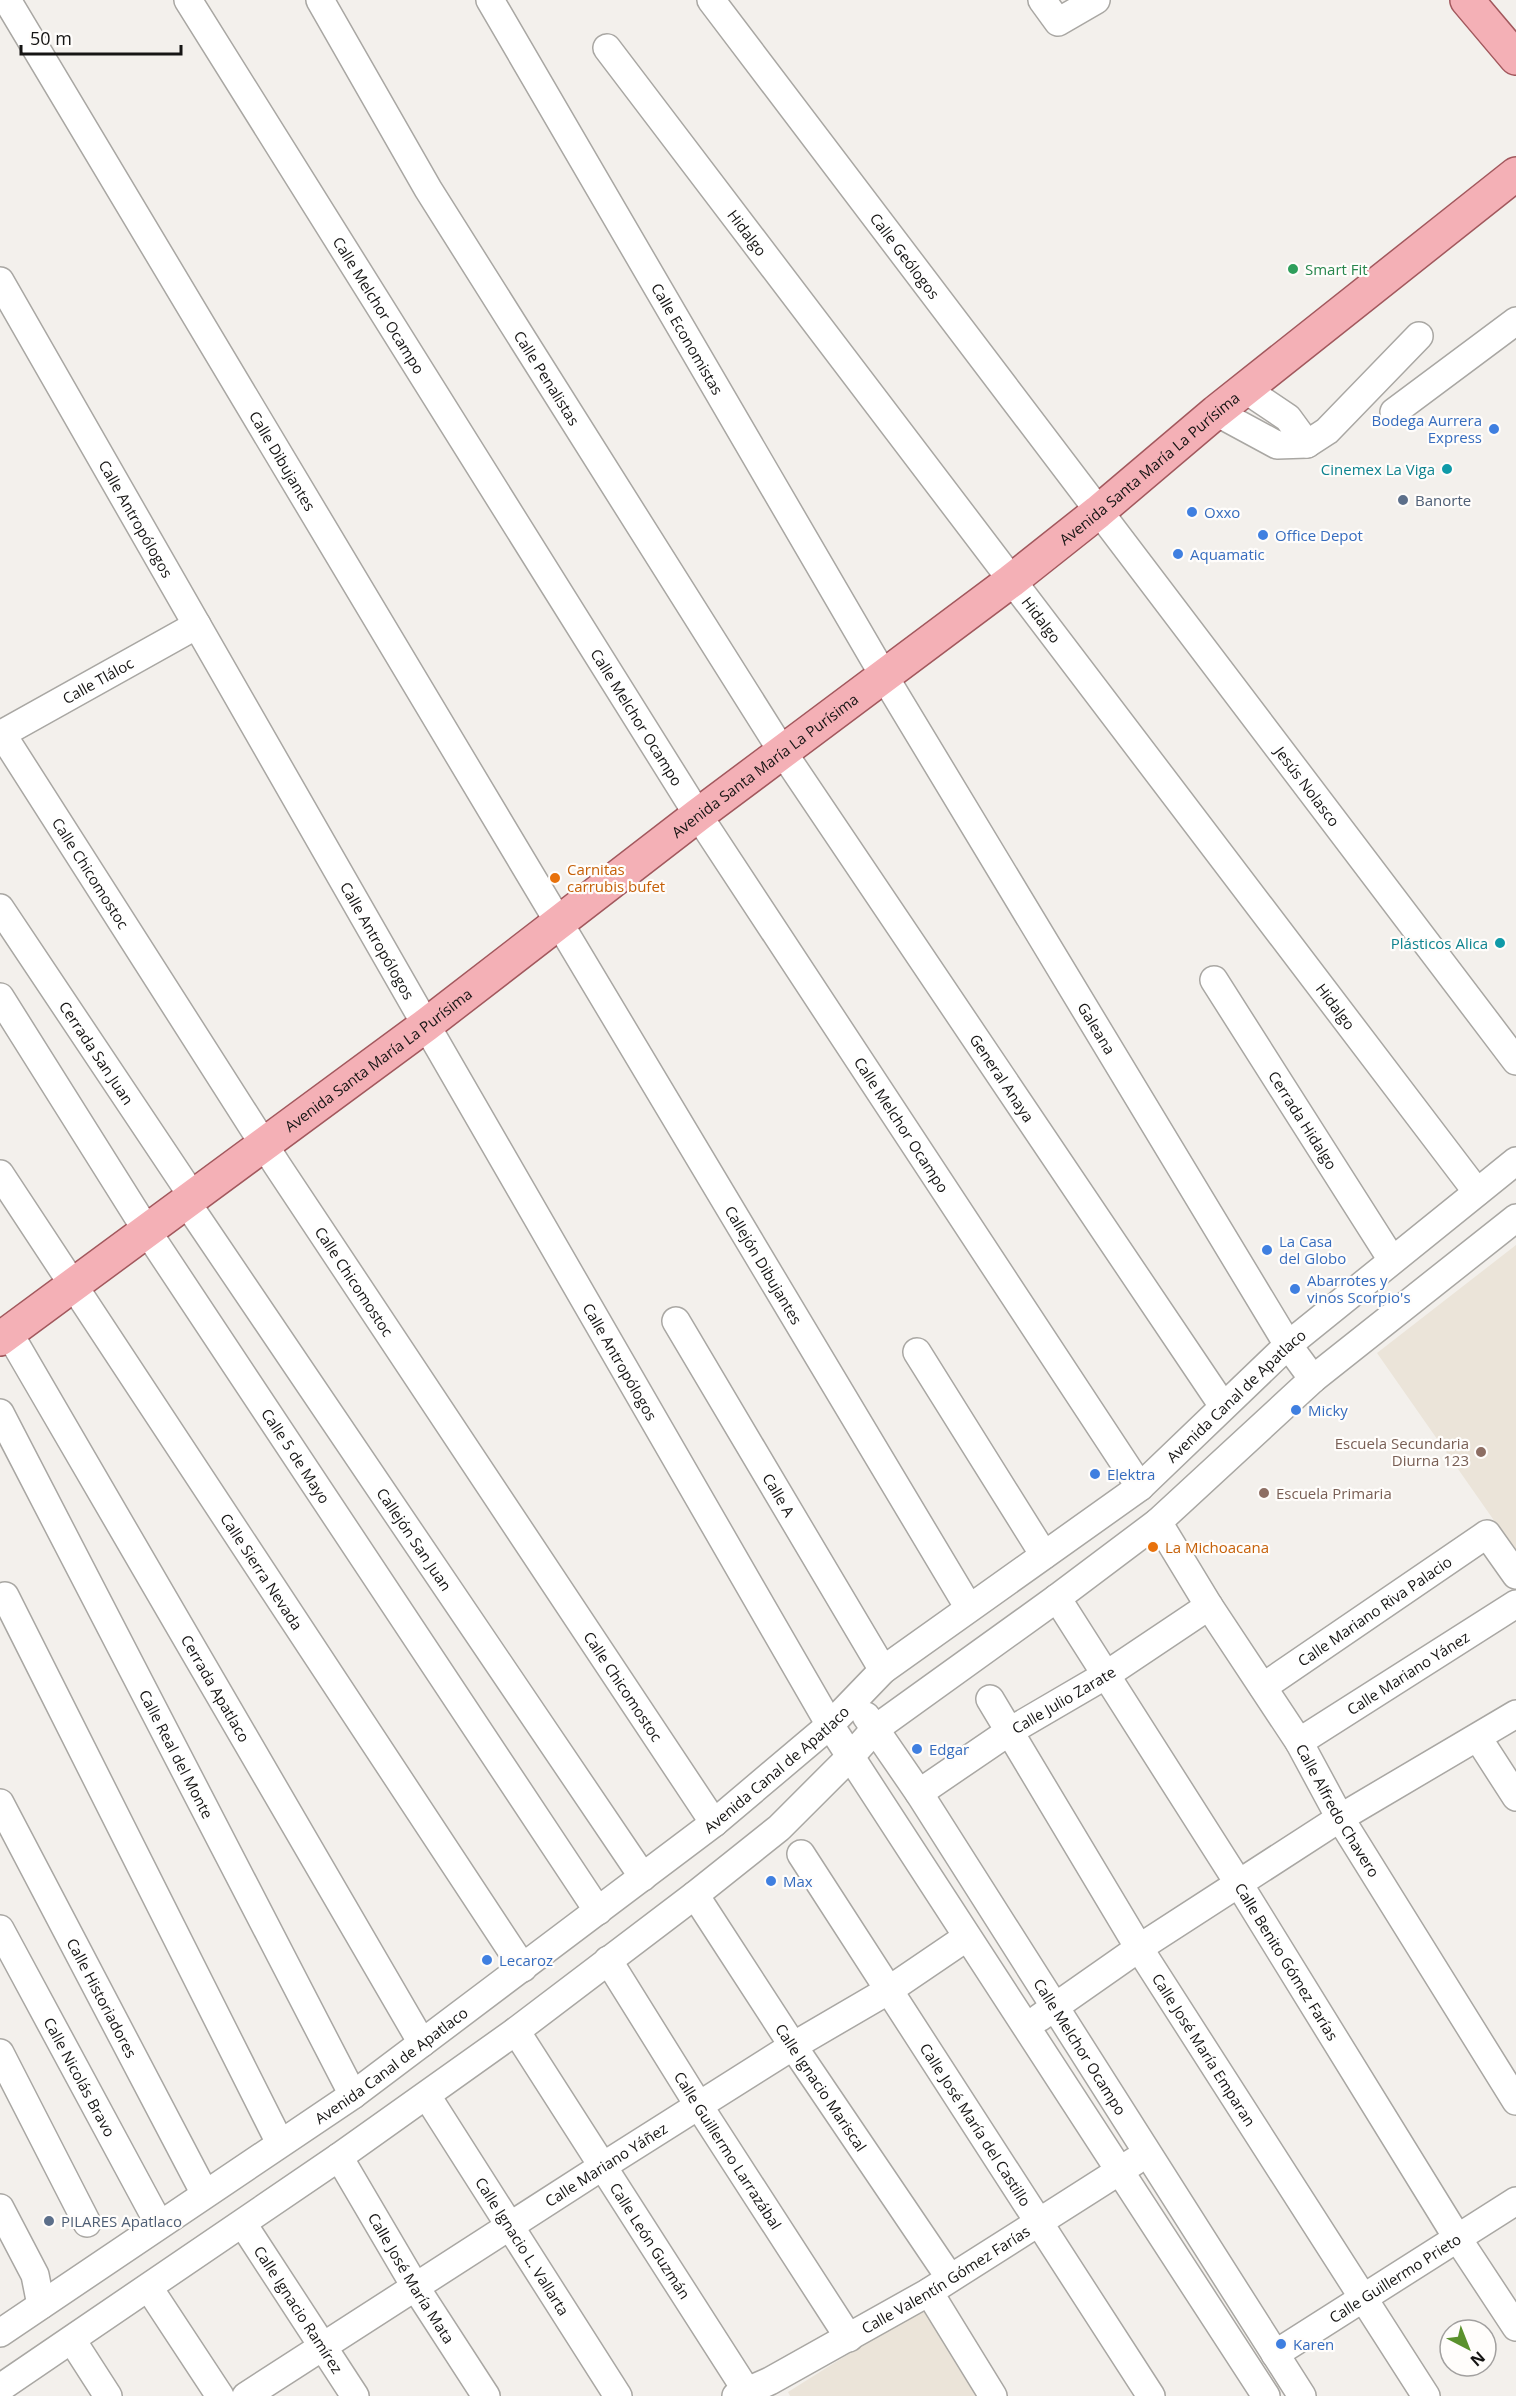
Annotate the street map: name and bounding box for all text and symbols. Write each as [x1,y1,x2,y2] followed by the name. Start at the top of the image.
[21,18,182,56] scale bar
[30,26,72,50] text: 50 m
[723,205,772,260] street label: Hidalgo
[866,209,944,303] street label: Calle Geólogos
[329,233,429,378] street label: Calle Melchor Ocampo
[1305,259,1368,279] place label: Smart Fit
[1286,262,1300,276] marker: Smart Fit
[647,279,728,398] street label: Calle Economistas
[510,327,584,429] street label: Calle Penalistas
[1055,387,1243,549] street label: Avenida Santa María La Purísima
[245,407,320,514] street label: Calle Dibujantes
[1371,410,1482,447] place label: Bodega Aurrera Express
[1487,422,1501,436] marker: Bodega Aurrera Express
[95,456,178,581] street label: Calle Antropólogos
[1321,459,1435,479] place label: Cinemex La Viga
[1440,462,1454,476] marker: Cinemex La Viga
[1415,490,1471,510] place label: Banorte
[1396,493,1410,507] marker: Banorte
[1204,502,1240,522] place label: Oxxo
[1185,505,1199,519] marker: Oxxo
[1275,525,1363,545] place label: Office Depot
[1256,528,1270,542] marker: Office Depot
[1190,544,1265,564] place label: Aquamatic
[1171,547,1185,561] marker: Aquamatic
[1018,592,1066,647] street label: Hidalgo
[586,645,687,790] street label: Calle Melchor Ocampo
[59,653,137,708] street label: Calle Tláloc
[667,689,862,842] street label: Avenida Santa María La Purísima
[1269,741,1344,830] street label: Jesús Nolasco
[48,814,134,932] street label: Calle Chicomostoc
[567,859,665,896] place label: Carnitas carrubis bufet
[548,871,562,885] marker: Carnitas carrubis bufet
[336,878,419,1003] street label: Calle Antropólogos
[1391,933,1488,953] place label: Plásticos Alica
[1493,936,1507,950] marker: Plásticos Alica
[1312,979,1360,1034] street label: Hidalgo
[280,983,476,1136] street label: Avenida Santa María La Purísima
[55,997,138,1108] street label: Cerrada San Juan
[1073,999,1120,1058] street label: Galeana
[965,1030,1039,1126] street label: General Anaya
[850,1053,953,1196] street label: Calle Melchor Ocampo
[1264,1067,1342,1173] street label: Cerrada Hidalgo
[720,1202,807,1328] street label: Callejón Dibujantes
[311,1223,398,1340] street label: Calle Chicomostoc
[1279,1231,1346,1268] place label: La Casa del Globo
[1260,1243,1274,1257] marker: La Casa del Globo
[1307,1270,1411,1307] place label: Abarrotes y vinos Scorpio's
[1288,1282,1302,1296] marker: Abarrotes y vinos Scorpio's
[579,1299,662,1424] street label: Calle Antropólogos
[1162,1325,1310,1467] street label: Avenida Canal de Apatlaco
[1308,1400,1348,1420] place label: Micky
[1289,1403,1303,1417] marker: Micky
[257,1404,335,1507] street label: Calle 5 de Mayo
[1335,1433,1469,1470] place label: Escuela Secundaria Diurna 123
[1474,1445,1488,1459] marker: Escuela Secundaria Diurna 123
[1107,1464,1155,1484] place label: Elektra
[1088,1467,1102,1481] marker: Elektra
[758,1469,800,1521] street label: Calle A
[1276,1483,1392,1503] place label: Escuela Primaria
[373,1484,456,1595] street label: Callejón San Juan
[1257,1486,1271,1500] marker: Escuela Primaria
[216,1509,308,1634] street label: Calle Sierra Nevada
[1165,1537,1269,1557] place label: La Michoacana
[1146,1540,1160,1554] marker: La Michoacana
[1294,1551,1455,1671] street label: Calle Mariano Riva Palacio
[1343,1626,1473,1719] street label: Calle Mariano Yánez
[579,1627,667,1745] street label: Calle Chicomostoc
[177,1631,255,1745] street label: Cerrada Apatlaco
[1008,1662,1119,1738] street label: Calle Julio Zarate
[135,1686,218,1822] street label: Calle Real del Monte
[700,1701,853,1837] street label: Avenida Canal de Apatlaco
[929,1739,969,1759] place label: Edgar
[1292,1740,1384,1881] street label: Calle Alfredo Chavero
[910,1742,924,1756] marker: Edgar
[783,1871,813,1891] place label: Max
[764,1874,778,1888] marker: Max
[1231,1879,1343,2044] street label: Calle Benito Gómez Farías
[63,1935,142,2061] street label: Calle Historiadores
[499,1950,553,1970] place label: Lecaroz
[480,1953,494,1967] marker: Lecaroz
[1148,1969,1261,2130] street label: Calle José María Emparan
[1029,1975,1131,2119] street label: Calle Melchor Ocampo
[311,2002,472,2128] street label: Avenida Canal de Apatlaco
[39,2014,120,2140] street label: Calle Nicolás Bravo
[771,2020,871,2155] street label: Calle Ignacio Mariscal
[916,2039,1036,2210] street label: Calle José María del Castillo
[670,2068,786,2233] street label: Calle Guillermo Larrazábal
[541,2118,671,2211] street label: Calle Mariano Yáñez
[471,2173,574,2319] street label: Calle Ignacio L. Vallarta
[606,2179,695,2303] street label: Calle León Guzmán
[364,2209,459,2347] street label: Calle José María Mata
[61,2211,182,2231] place label: PILARES Apatlaco
[42,2214,56,2228] marker: PILARES Apatlaco
[858,2221,1033,2338] street label: Calle Valentín Gómez Farías
[1325,2229,1465,2327] street label: Calle Guillermo Prieto
[250,2242,348,2377] street label: Calle Ignacio Ramírez
[1438,2318,1498,2378] north arrow
[1293,2334,1334,2354] place label: Karen
[1274,2337,1288,2351] marker: Karen
[1466,2347,1490,2372] text: N

